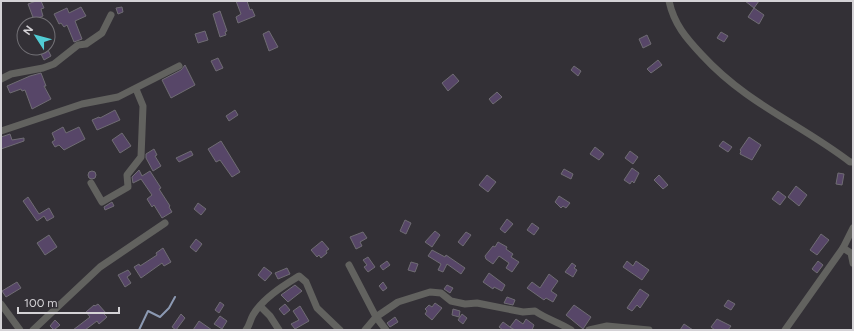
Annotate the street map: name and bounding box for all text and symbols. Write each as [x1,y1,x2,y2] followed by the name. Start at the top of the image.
[16,16,56,56] north arrow
[21,23,36,38] text: N
[18,289,119,315] scale bar
[24,296,58,310] text: 100 m

